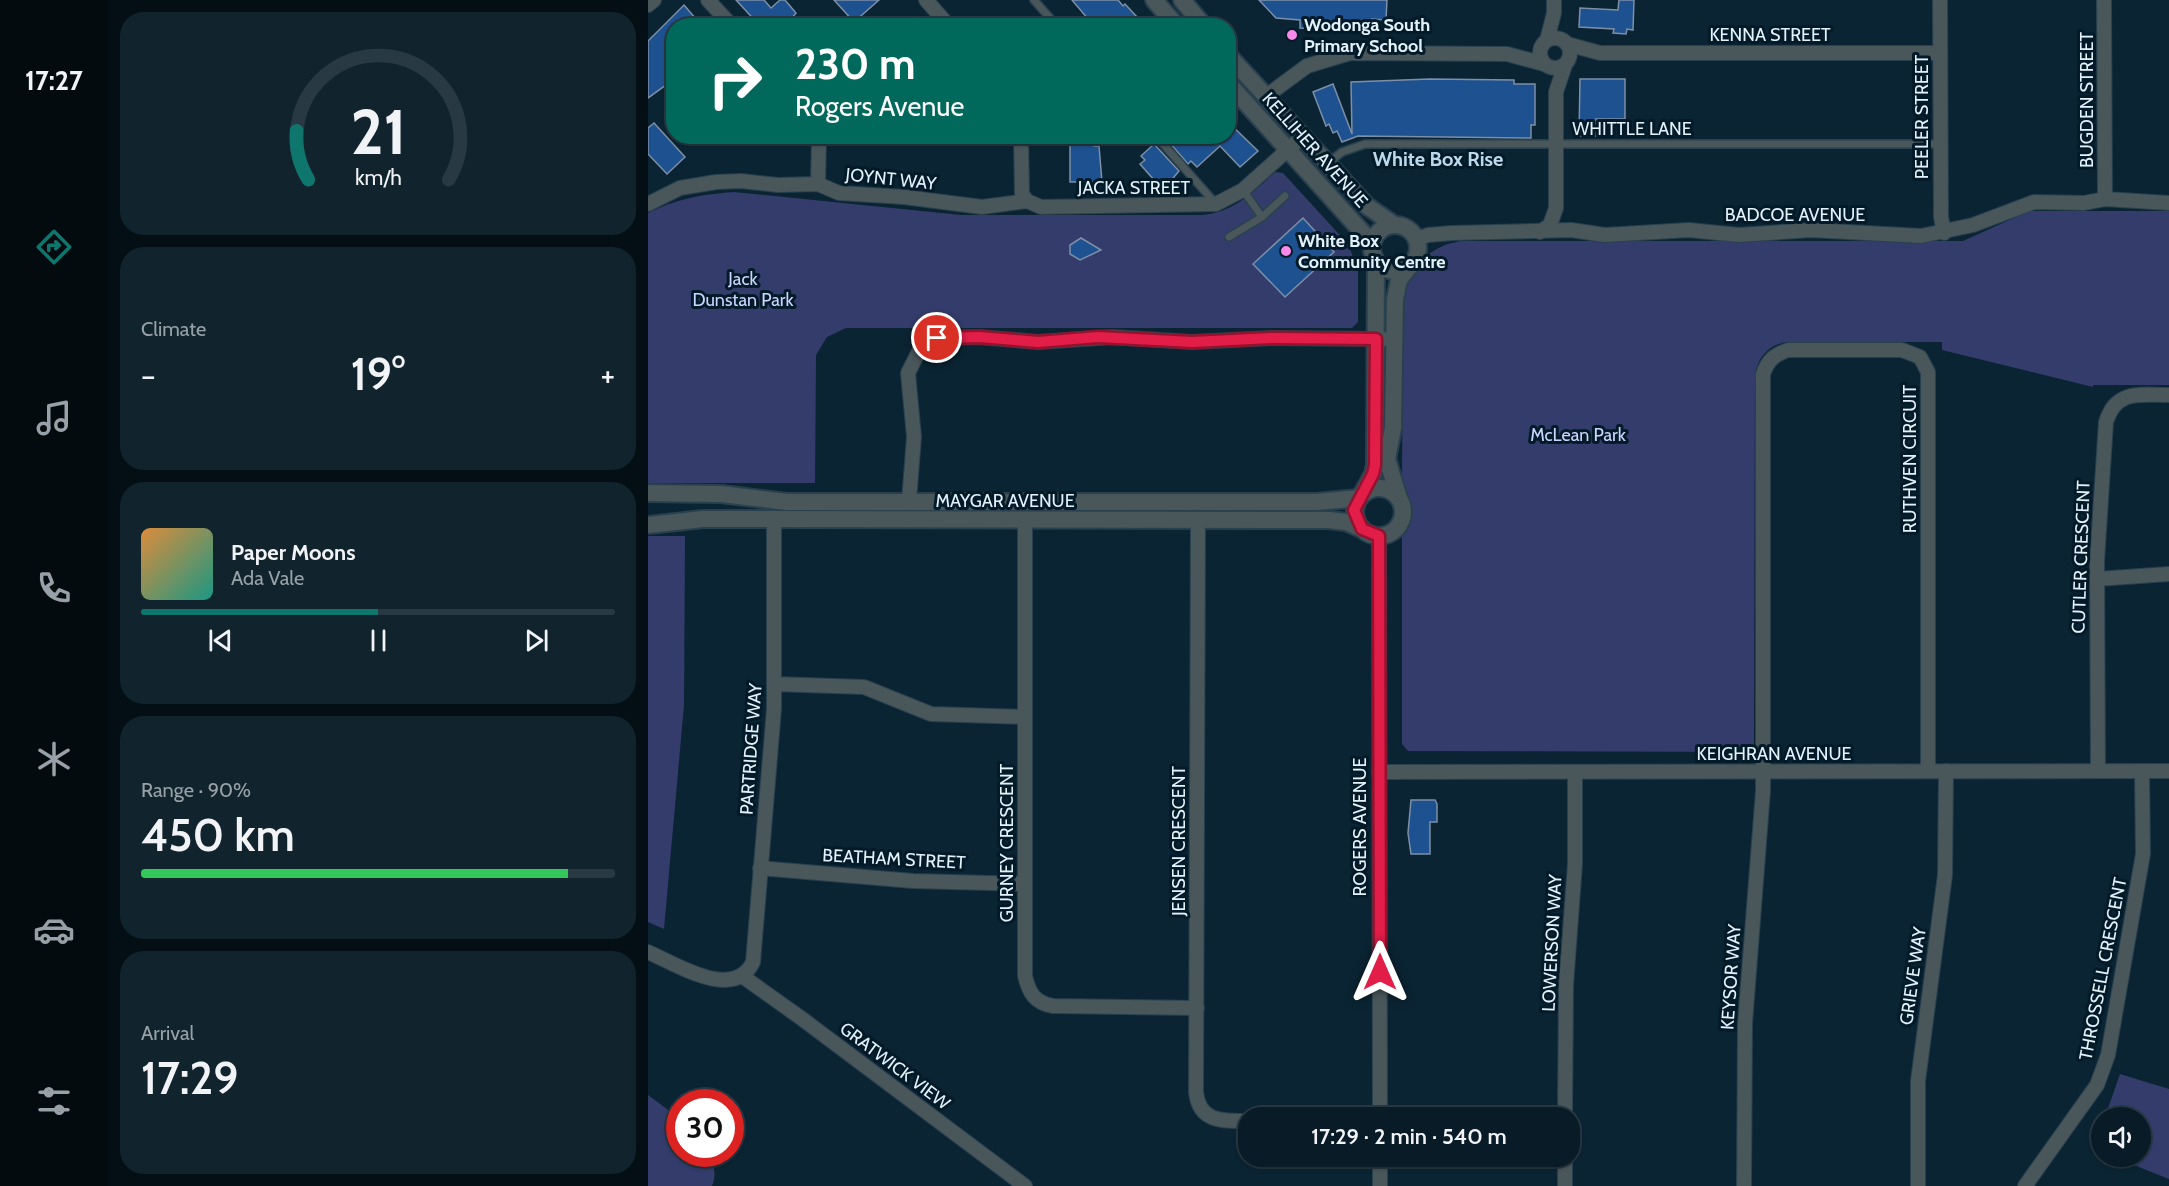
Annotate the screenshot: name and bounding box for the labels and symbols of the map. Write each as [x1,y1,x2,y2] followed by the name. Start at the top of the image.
[1304,14,1430,57] place label: Wodonga South Primary School
[1709,24,1831,46] street label: KENNA STREET
[1285,28,1299,42] marker: Wodonga South Primary School
[2076,32,2098,168] street label: BUGDEN STREET
[1911,54,1933,179] street label: PEELER STREET
[1258,88,1372,212] street label: KELLIHER AVENUE
[1572,118,1692,140] street label: WHITTLE LANE
[1373,147,1503,171] district label: White Box Rise
[844,163,938,195] street label: JOYNT WAY
[1077,177,1191,199] street label: JACKA STREET
[1725,204,1865,226] street label: BADCOE AVENUE
[1298,230,1445,273] place label: White Box Community Centre
[1279,244,1293,258] marker: White Box Community Centre
[692,268,795,311] park label: Jack Dunstan Park
[911,312,962,363] pin
[1899,384,1921,533] street label: RUTHVEN CIRCUIT
[1530,424,1627,446] park label: McLean Park
[2067,480,2095,634] street label: CUTLER CRESCENT
[935,490,1075,512] street label: MAYGAR AVENUE
[735,682,767,816] street label: PARTRIDGE WAY
[1696,743,1852,765] street label: KEIGHRAN AVENUE
[1349,757,1371,897] street label: ROGERS AVENUE
[996,763,1018,922] street label: GURNEY CRESCENT
[1168,766,1190,917] street label: JENSEN CRESCENT
[822,844,967,874] street label: BEATHAM STREET
[1537,873,1567,1012] street label: LOWERSON WAY
[2074,875,2132,1062] street label: THROSSELL CRESCENT
[1716,923,1746,1031] street label: KEYSOR WAY
[1895,925,1931,1027] street label: GRIEVE WAY
[1348,940,1412,1004] position arrow
[836,1017,954,1115] street label: GRATWICK VIEW
[666,1089,744,1167] speed limit sign: 30

